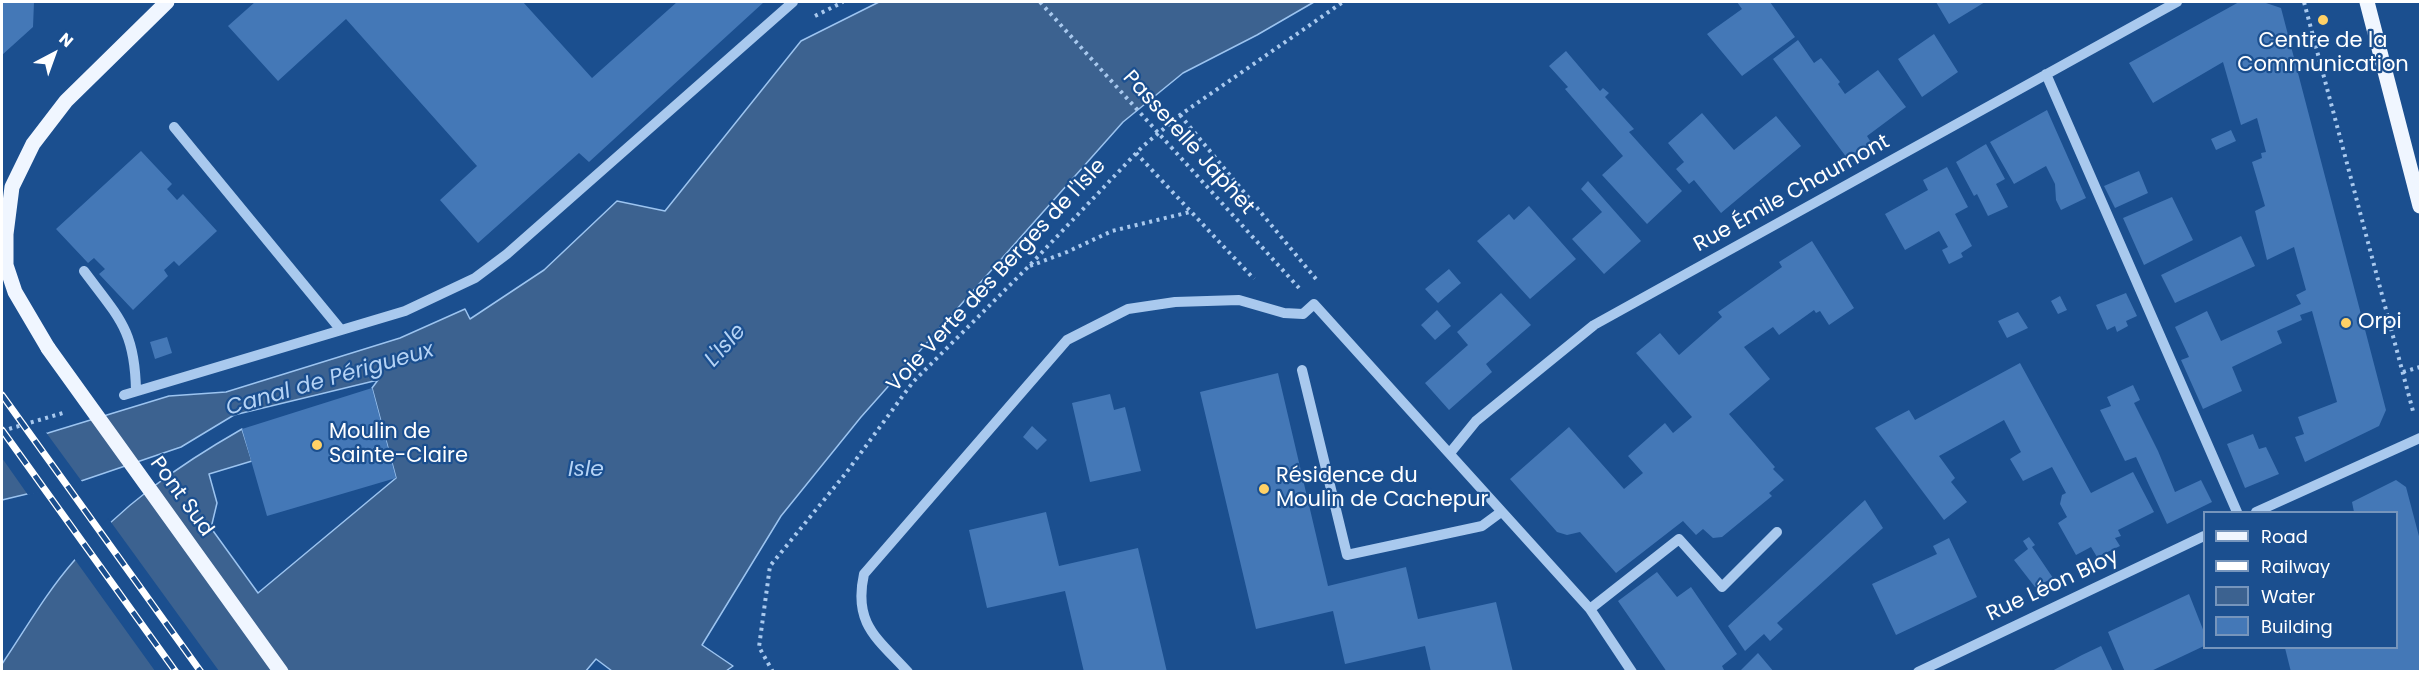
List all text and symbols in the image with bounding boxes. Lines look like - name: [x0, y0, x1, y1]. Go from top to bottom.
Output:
- marker: Centre de la Communication: [2316, 13, 2330, 27]
- north arrow: [24, 24, 84, 84]
- text: N: [54, 27, 78, 53]
- place label: Centre de la Communication: [2237, 29, 2409, 79]
- street label: Passerelle Japhet: [1117, 66, 1259, 220]
- street label: Rue Émile Chaumont: [1690, 130, 1894, 258]
- street label: Voie Verte des Berges de l'Isle: [882, 154, 1112, 398]
- place label: Orpi: [2358, 310, 2402, 336]
- marker: Orpi: [2339, 316, 2353, 330]
- water label: L'Isle: [700, 319, 752, 373]
- water label: Canal de Périgueux: [223, 338, 437, 422]
- place label: Moulin de Sainte-Claire: [329, 420, 468, 470]
- marker: Moulin de Sainte-Claire: [310, 438, 324, 452]
- street label: Pont Sud: [144, 452, 218, 542]
- water label: Isle: [568, 457, 604, 483]
- place label: Résidence du Moulin de Cachepur: [1276, 464, 1488, 514]
- marker: Résidence du Moulin de Cachepur: [1257, 482, 1271, 496]
- legend: [2203, 511, 2398, 649]
- text: Road: [2261, 524, 2308, 549]
- street label: Rue Léon Bloy: [1983, 544, 2123, 628]
- text: Railway: [2261, 554, 2330, 579]
- text: Water: [2261, 584, 2315, 609]
- text: Building: [2261, 614, 2333, 639]

